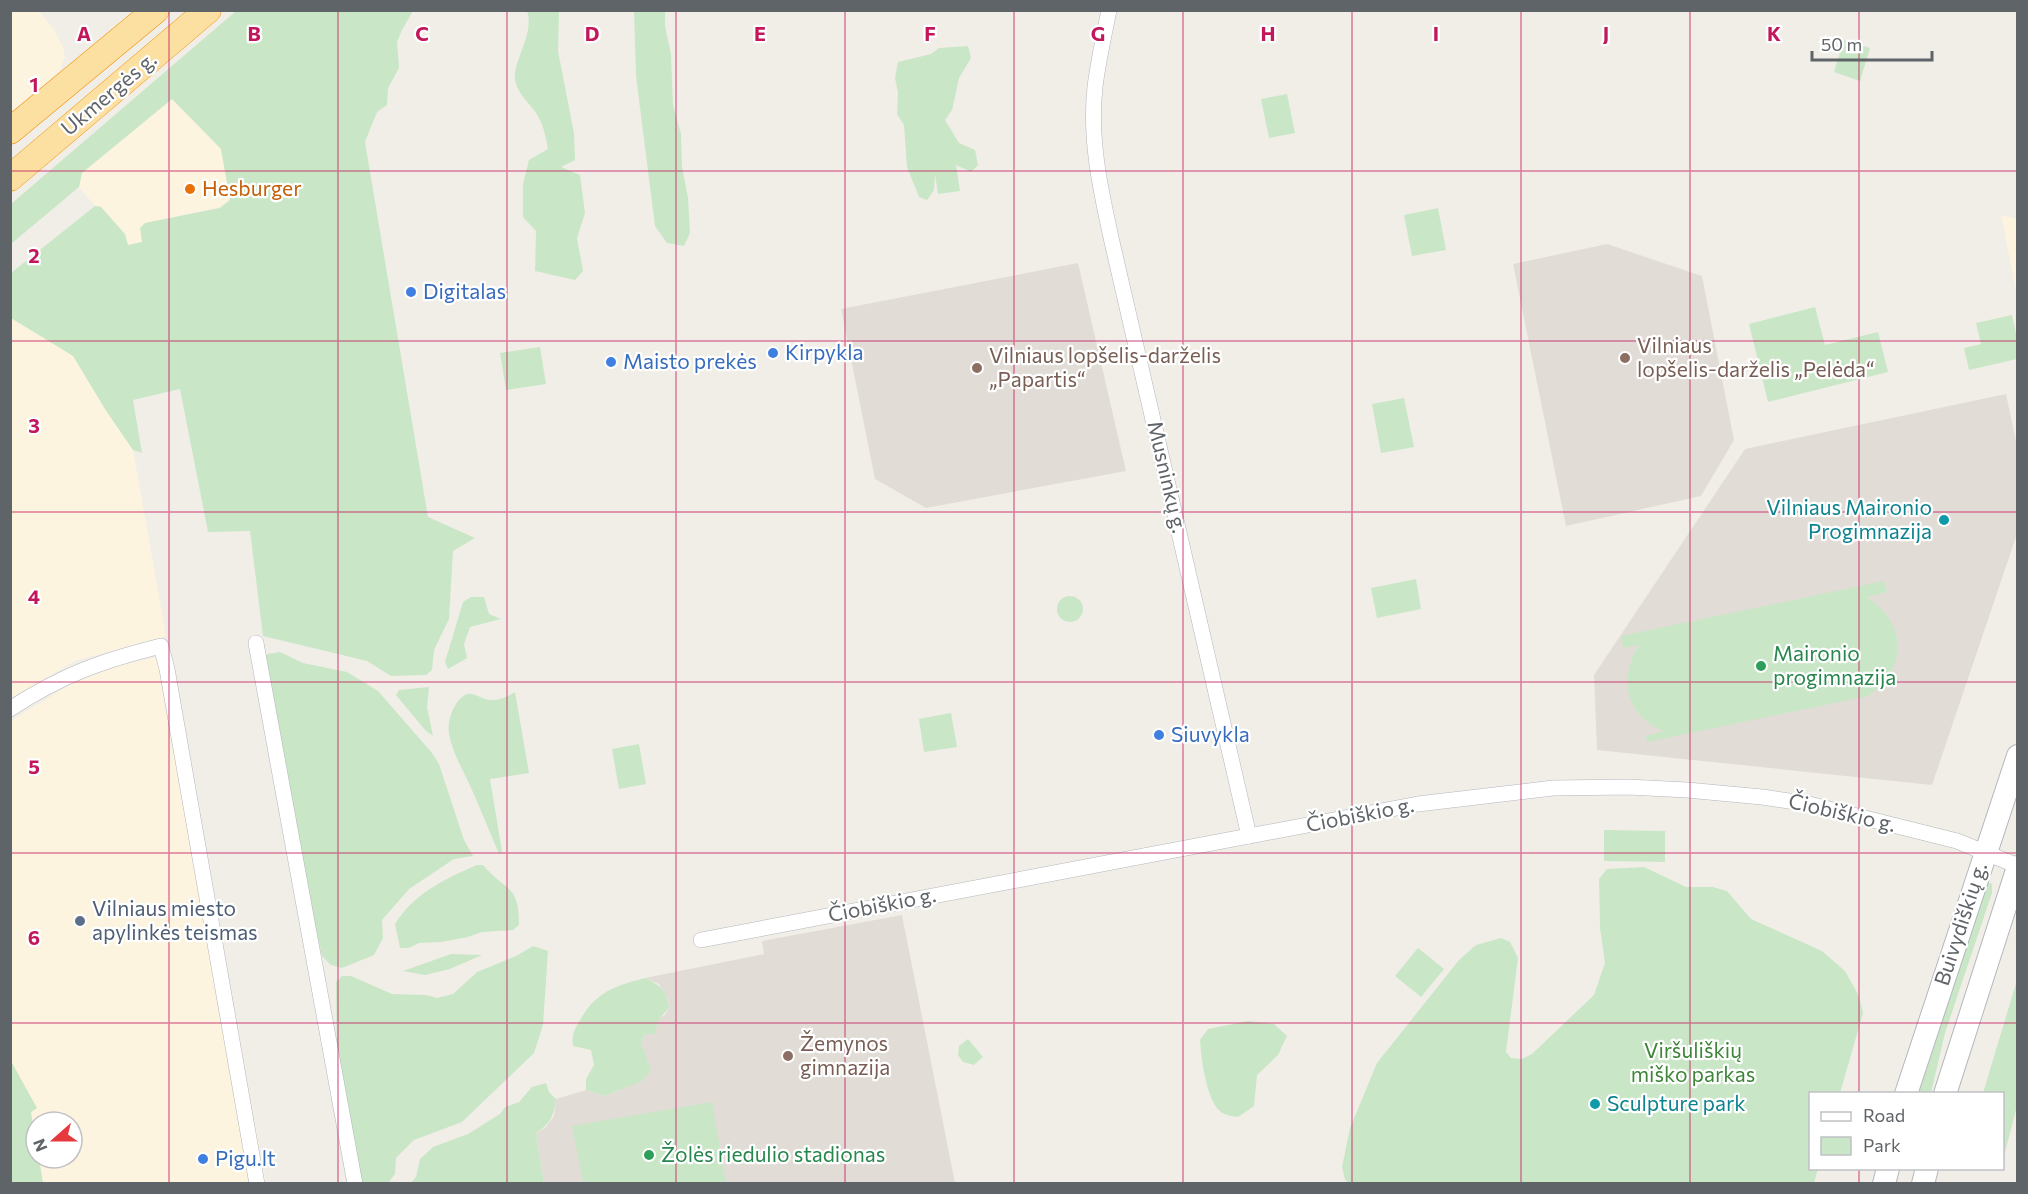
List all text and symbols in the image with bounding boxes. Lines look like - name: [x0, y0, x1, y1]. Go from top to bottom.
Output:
- text: A: [77, 21, 91, 45]
- text: B: [247, 21, 261, 45]
- text: C: [415, 21, 429, 45]
- text: D: [585, 21, 599, 45]
- text: E: [754, 21, 766, 45]
- text: F: [924, 21, 936, 45]
- text: G: [1091, 21, 1105, 45]
- text: H: [1261, 21, 1276, 45]
- text: I: [1433, 21, 1439, 45]
- text: J: [1603, 21, 1609, 45]
- text: K: [1767, 21, 1781, 45]
- scale bar: [1812, 24, 1932, 62]
- text: 50 m: [1821, 33, 1862, 55]
- street label: Ukmergės g.: [55, 46, 161, 140]
- text: 1: [29, 72, 39, 96]
- place label: Hesburger: [202, 175, 302, 200]
- marker: Hesburger: [183, 182, 197, 196]
- text: 2: [28, 243, 40, 267]
- place label: Digitalas: [423, 278, 506, 303]
- marker: Digitalas: [404, 285, 418, 299]
- place label: Vilniaus lopšelis-darželis „Pelėda“: [1637, 332, 1874, 381]
- place label: Kirpykla: [785, 339, 864, 364]
- place label: Vilniaus lopšelis-darželis „Papartis“: [989, 342, 1221, 391]
- marker: Kirpykla: [766, 346, 780, 360]
- place label: Maisto prekės: [623, 348, 757, 373]
- marker: Vilniaus lopšelis-darželis „Pelėda“: [1618, 351, 1632, 365]
- marker: Maisto prekės: [604, 355, 618, 369]
- marker: Vilniaus lopšelis-darželis „Papartis“: [970, 361, 984, 375]
- text: 3: [28, 413, 40, 437]
- street label: Musninkų g.: [1143, 418, 1193, 535]
- place label: Vilniaus Maironio Progimnazija: [1766, 494, 1932, 543]
- marker: Vilniaus Maironio Progimnazija: [1937, 513, 1951, 527]
- text: 4: [28, 584, 40, 608]
- place label: Maironio progimnazija: [1773, 640, 1896, 689]
- marker: Maironio progimnazija: [1754, 659, 1768, 673]
- place label: Siuvykla: [1171, 721, 1250, 746]
- marker: Siuvykla: [1152, 728, 1166, 742]
- text: 5: [28, 754, 40, 778]
- street label: Čiobiškio g.: [1786, 787, 1898, 836]
- street label: Čiobiškio g.: [1304, 791, 1416, 836]
- street label: Buivydiškių g.: [1928, 859, 1991, 988]
- street label: Čiobiškio g.: [826, 881, 938, 926]
- place label: Vilniaus miesto apylinkės teismas: [92, 895, 258, 944]
- marker: Vilniaus miesto apylinkės teismas: [73, 914, 87, 928]
- text: 6: [28, 925, 40, 949]
- place label: Žemynos gimnazija: [800, 1030, 890, 1079]
- park label: Viršuliškių miško parkas: [1631, 1037, 1755, 1086]
- marker: Žemynos gimnazija: [781, 1049, 795, 1063]
- place label: Sculpture park: [1607, 1090, 1746, 1115]
- legend: [1809, 1092, 2004, 1170]
- marker: Sculpture park: [1588, 1097, 1602, 1111]
- text: Road: [1863, 1104, 1905, 1126]
- north arrow: [24, 1110, 84, 1170]
- text: Park: [1863, 1134, 1901, 1156]
- text: N: [29, 1137, 51, 1155]
- place label: Žolės riedulio stadionas: [661, 1141, 885, 1166]
- place label: Pigu.lt: [215, 1145, 276, 1170]
- marker: Žolės riedulio stadionas: [642, 1148, 656, 1162]
- marker: Pigu.lt: [196, 1152, 210, 1166]

